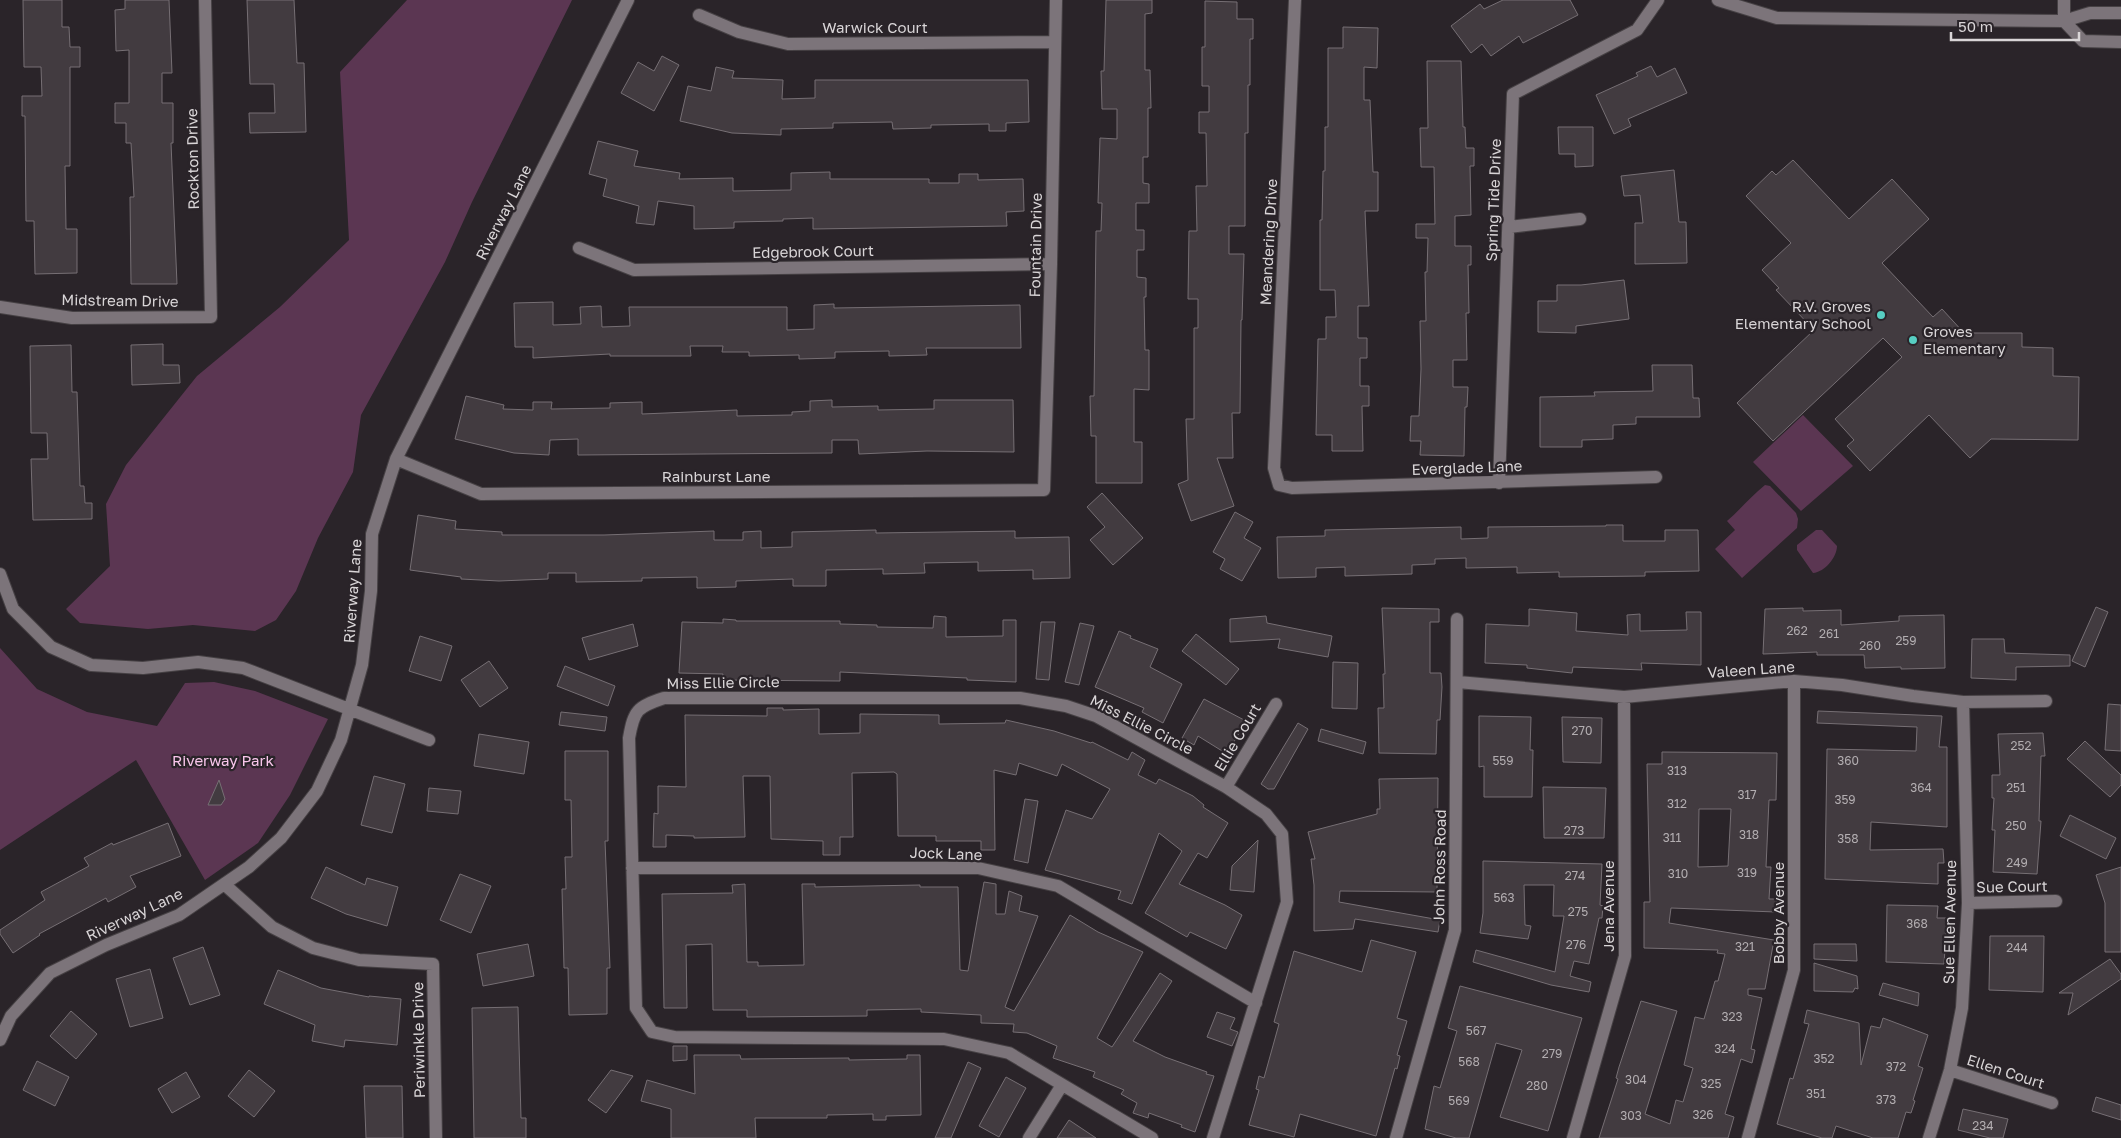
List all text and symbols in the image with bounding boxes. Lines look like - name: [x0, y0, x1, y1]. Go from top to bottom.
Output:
- scale bar: [1951, 10, 2078, 42]
- text: 50 m: [1958, 17, 1993, 35]
- street label: Warwick Court: [822, 18, 928, 36]
- street label: Rockton Drive: [182, 108, 202, 210]
- street label: Spring Tide Drive: [1482, 138, 1504, 262]
- street label: Riverway Lane: [471, 161, 535, 263]
- street label: Meandering Drive: [1256, 178, 1280, 306]
- street label: Fountain Drive: [1025, 192, 1045, 297]
- street label: Edgebrook Court: [752, 241, 874, 261]
- street label: Midstream Drive: [61, 290, 179, 310]
- place label: R.V. Groves Elementary School: [1735, 297, 1871, 332]
- marker: R.V. Groves Elementary School: [1875, 309, 1887, 321]
- place label: Groves Elementary: [1923, 322, 2006, 357]
- marker: Groves Elementary: [1907, 334, 1919, 346]
- street label: Everglade Lane: [1411, 456, 1523, 478]
- street label: Rainburst Lane: [662, 467, 771, 485]
- street label: Riverway Lane: [339, 538, 365, 644]
- house number: 262: [1786, 623, 1808, 638]
- house number: 261: [1819, 626, 1839, 641]
- house number: 259: [1895, 633, 1917, 648]
- house number: 260: [1859, 638, 1881, 653]
- street label: Valeen Lane: [1707, 657, 1796, 681]
- street label: Miss Ellie Circle: [666, 672, 780, 692]
- street label: Miss Ellie Circle: [1087, 690, 1197, 758]
- street label: Ellie Court: [1210, 700, 1264, 774]
- house number: 270: [1572, 723, 1592, 738]
- house number: 252: [2011, 738, 2031, 753]
- park label: Riverway Park: [172, 751, 274, 769]
- house number: 559: [1492, 753, 1514, 768]
- house number: 360: [1837, 753, 1859, 768]
- house number: 313: [1667, 763, 1687, 778]
- house number: 364: [1910, 780, 1932, 795]
- house number: 251: [2006, 780, 2026, 795]
- house number: 317: [1737, 787, 1757, 802]
- house number: 359: [1834, 792, 1856, 807]
- house number: 312: [1667, 796, 1687, 811]
- street label: John Ross Road: [1429, 809, 1449, 925]
- house number: 250: [2005, 818, 2027, 833]
- house number: 273: [1564, 823, 1584, 838]
- house number: 318: [1739, 827, 1759, 842]
- house number: 311: [1663, 830, 1682, 845]
- house number: 358: [1837, 831, 1859, 846]
- street label: Jock Lane: [909, 843, 983, 863]
- house number: 249: [2006, 855, 2028, 870]
- street label: Sue Ellen Avenue: [1939, 859, 1959, 984]
- street label: Jena Avenue: [1599, 860, 1617, 952]
- street label: Bobby Avenue: [1769, 862, 1787, 964]
- house number: 319: [1737, 865, 1757, 880]
- house number: 310: [1668, 866, 1688, 881]
- house number: 274: [1565, 868, 1585, 883]
- street label: Sue Court: [1976, 876, 2048, 896]
- street label: Riverway Lane: [83, 884, 185, 944]
- house number: 563: [1493, 890, 1515, 905]
- house number: 275: [1568, 904, 1588, 919]
- house number: 368: [1906, 916, 1928, 931]
- house number: 276: [1566, 937, 1586, 952]
- house number: 321: [1735, 939, 1755, 954]
- house number: 244: [2006, 940, 2028, 955]
- street label: Periwinkle Drive: [408, 981, 428, 1098]
- house number: 323: [1721, 1009, 1743, 1024]
- house number: 567: [1466, 1023, 1486, 1038]
- house number: 324: [1714, 1041, 1736, 1056]
- house number: 279: [1542, 1046, 1562, 1061]
- street label: Ellen Court: [1965, 1050, 2047, 1092]
- house number: 352: [1814, 1051, 1835, 1066]
- house number: 568: [1458, 1054, 1480, 1069]
- house number: 372: [1886, 1059, 1906, 1074]
- house number: 304: [1625, 1072, 1647, 1087]
- house number: 325: [1701, 1076, 1722, 1091]
- house number: 280: [1526, 1078, 1548, 1093]
- house number: 351: [1806, 1086, 1826, 1101]
- house number: 373: [1876, 1092, 1896, 1107]
- house number: 569: [1448, 1093, 1470, 1108]
- house number: 326: [1692, 1107, 1714, 1122]
- house number: 303: [1620, 1108, 1642, 1123]
- house number: 234: [1972, 1118, 1994, 1133]

